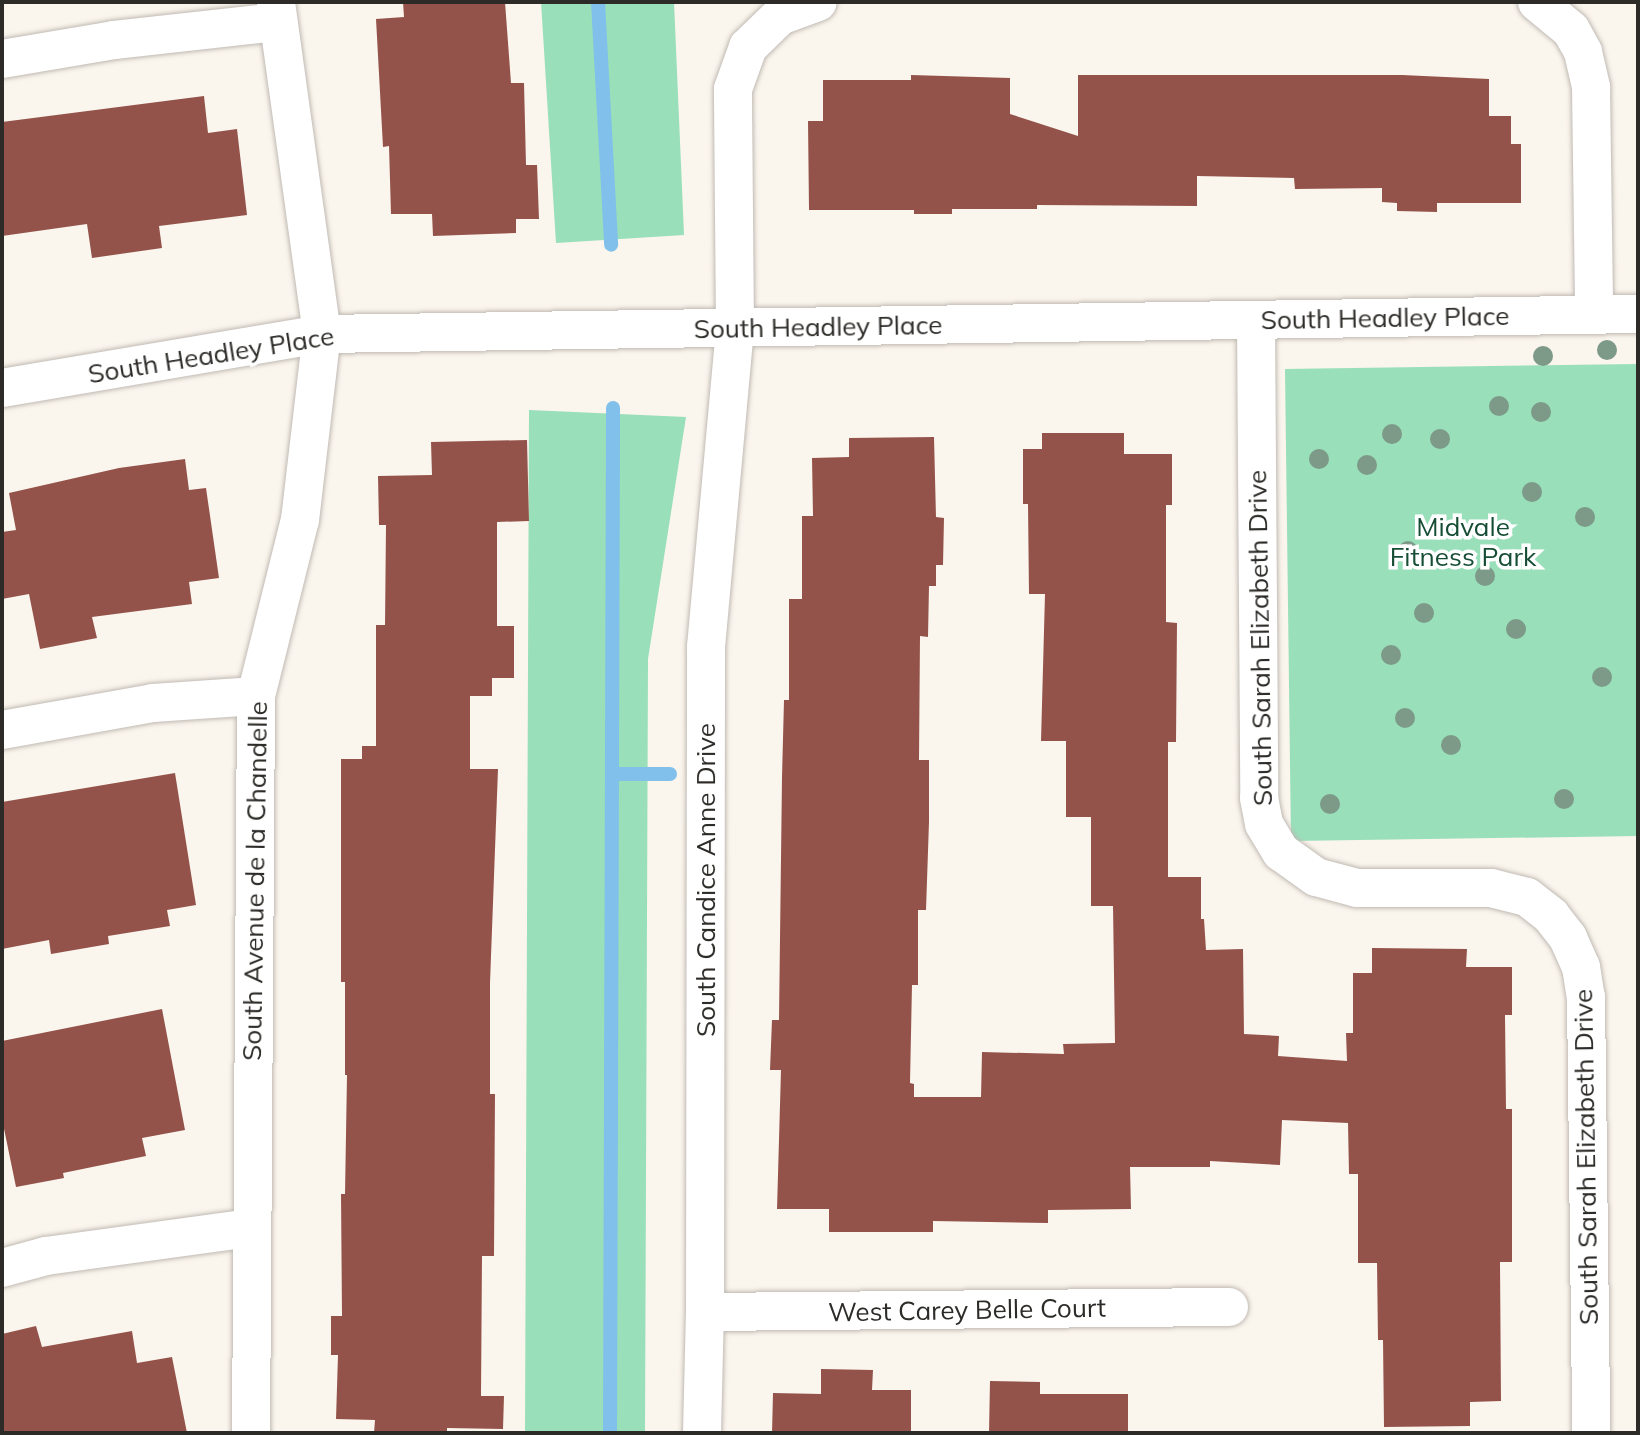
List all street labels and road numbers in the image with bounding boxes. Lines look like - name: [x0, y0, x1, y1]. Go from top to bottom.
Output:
- street label: South Headley Place: [1260, 300, 1510, 336]
- street label: South Headley Place: [693, 309, 943, 345]
- street label: South Headley Place: [86, 320, 336, 390]
- street label: South Sarah Elizabeth Drive: [1241, 470, 1279, 806]
- street label: South Avenue de la Chandelle: [236, 701, 274, 1061]
- street label: South Candice Anne Drive: [690, 723, 722, 1037]
- street label: South Sarah Elizabeth Drive: [1567, 989, 1605, 1325]
- street label: West Carey Belle Court: [828, 1292, 1106, 1328]

